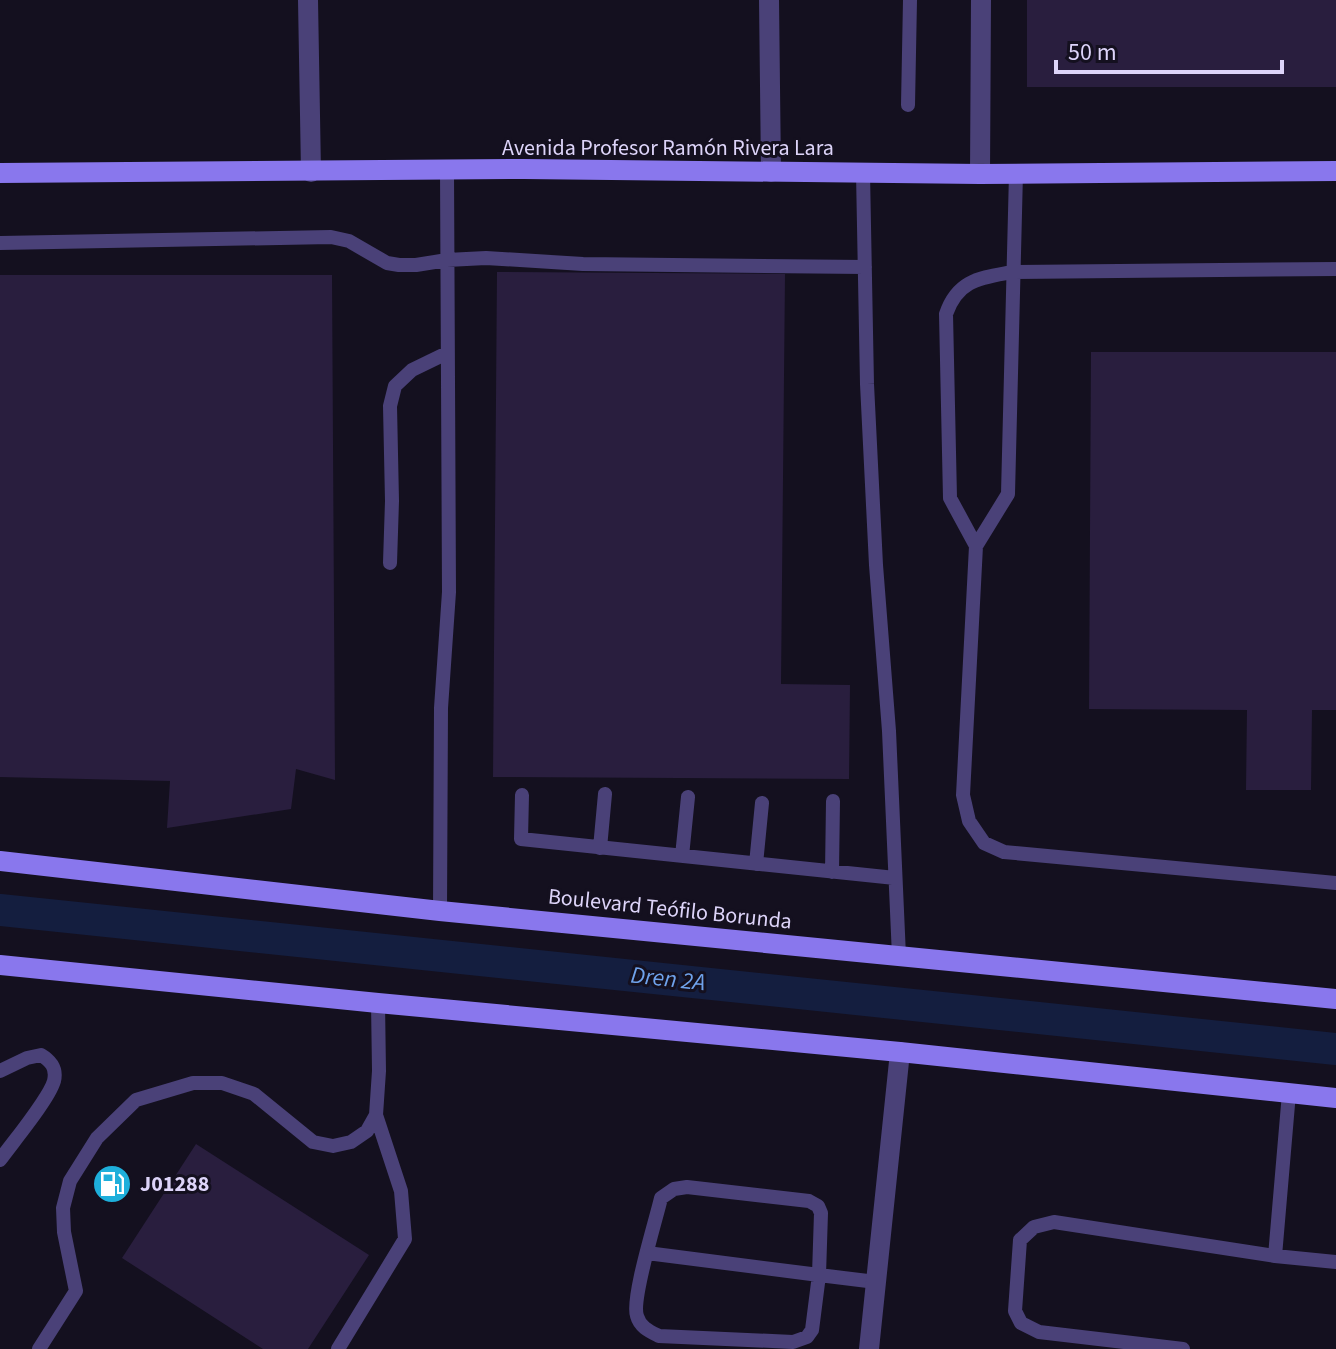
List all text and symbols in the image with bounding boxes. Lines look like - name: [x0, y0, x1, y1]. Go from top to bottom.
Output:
- scale bar: [1056, 24, 1282, 74]
- text: 50 m: [1068, 35, 1117, 70]
- street label: Avenida Profesor Ramón Rivera Lara: [502, 132, 834, 164]
- street label: Boulevard Teófilo Borunda: [546, 880, 794, 938]
- water label: Dren 2A: [629, 958, 707, 1000]
- fuel station icon: J01288: [91, 1163, 133, 1205]
- place label: J01288: [140, 1168, 209, 1200]

